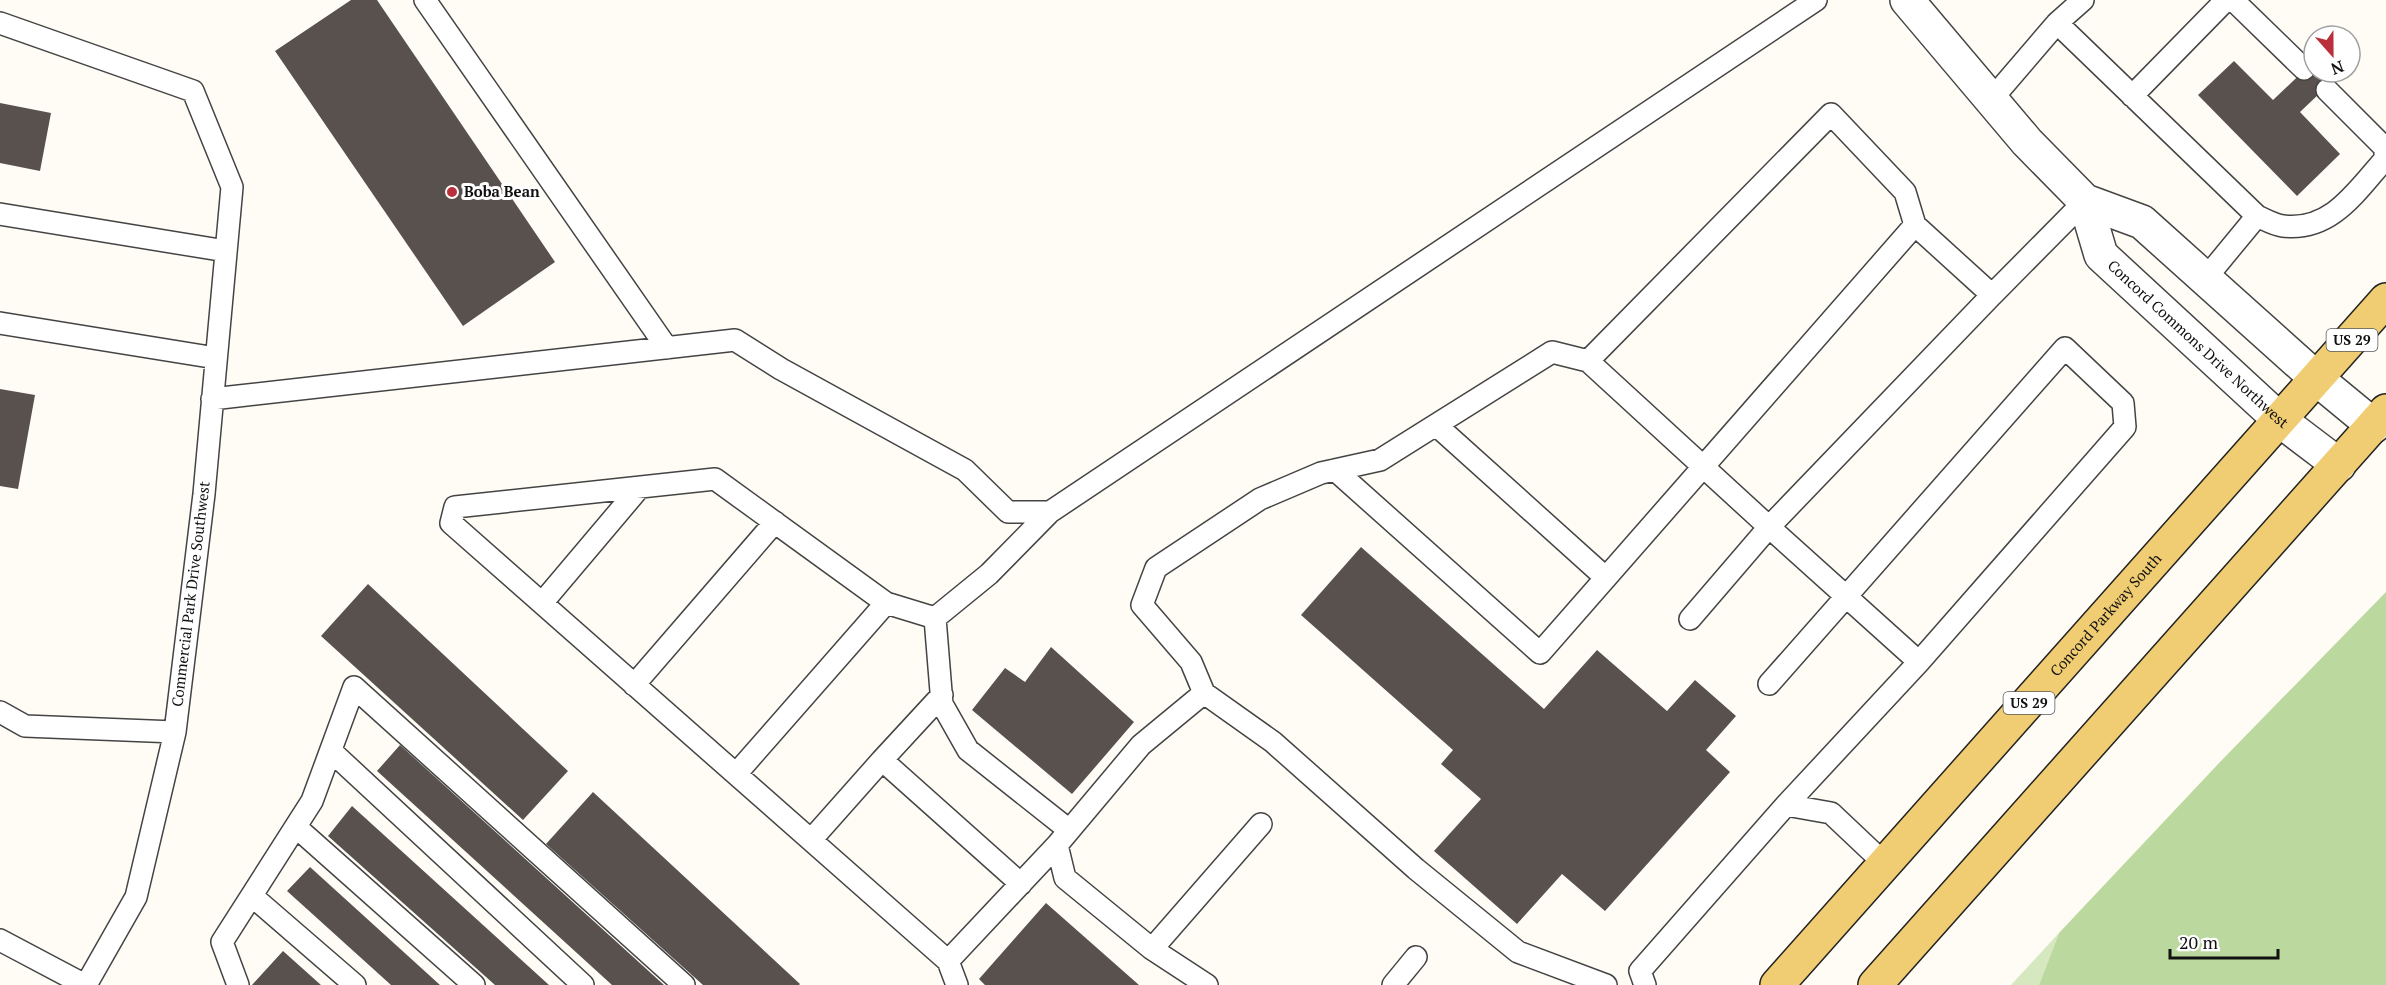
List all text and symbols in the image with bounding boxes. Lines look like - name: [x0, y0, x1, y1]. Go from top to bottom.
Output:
- north arrow: [2302, 24, 2362, 84]
- text: N: [2328, 56, 2347, 80]
- place label: Boba Bean: [464, 181, 540, 201]
- marker: Boba Bean: [445, 185, 459, 199]
- street label: Concord Commons Drive Northwest: [2104, 255, 2293, 432]
- road number: US 29: [2326, 329, 2378, 351]
- street label: Commercial Park Drive Southwest: [166, 480, 214, 708]
- street label: Concord Parkway South: [2045, 548, 2165, 680]
- road number: US 29: [2004, 692, 2054, 714]
- scale bar: [2170, 922, 2278, 960]
- text: 20 m: [2179, 930, 2219, 954]

